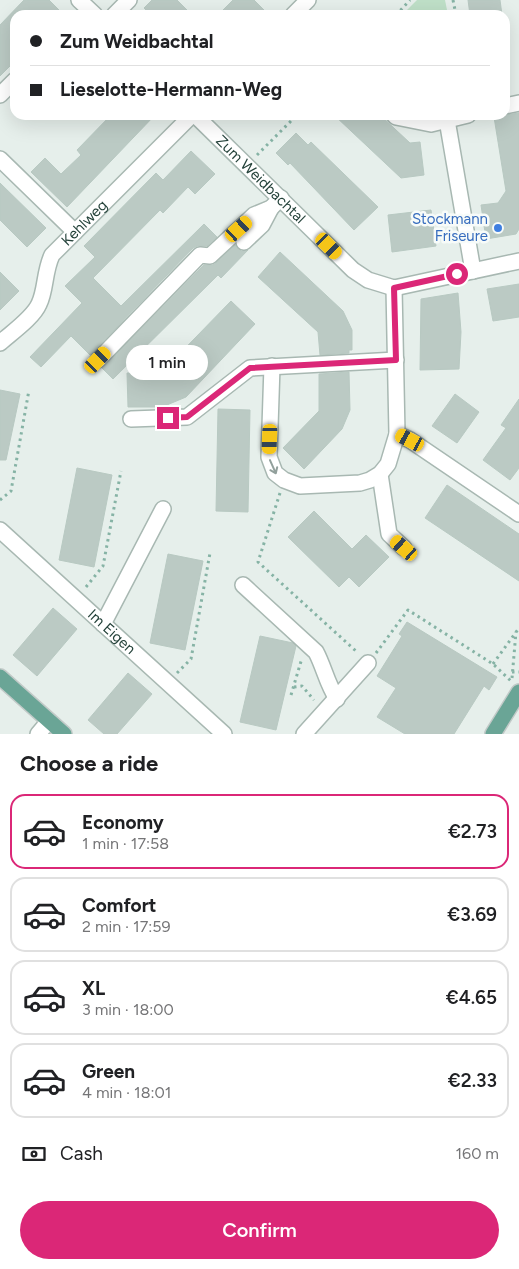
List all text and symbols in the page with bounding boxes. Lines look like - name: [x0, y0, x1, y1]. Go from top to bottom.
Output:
- text: Zum Weidbachtal: [60, 30, 214, 53]
- text: Lieselotte-Hermann-Weg: [60, 78, 282, 101]
- street label: Zum Weidbachtal: [212, 132, 309, 227]
- street label: Kehlweg: [58, 196, 111, 249]
- place label: Stockmann Friseure: [412, 210, 488, 245]
- car: [222, 213, 255, 245]
- marker: Stockmann Friseure: [492, 222, 504, 234]
- car: [313, 230, 344, 262]
- route start: [446, 263, 468, 285]
- car: [82, 344, 113, 376]
- callout: 1 min: [127, 346, 209, 380]
- text: 1 min: [148, 353, 186, 372]
- route end: [157, 407, 179, 429]
- car: [261, 424, 278, 454]
- car: [393, 426, 426, 454]
- one-way arrow: [268, 459, 278, 474]
- car: [387, 532, 420, 564]
- street label: Im Eigen: [84, 605, 139, 658]
- text: Choose a ride: [20, 750, 158, 777]
- icon: car: [22, 809, 67, 854]
- text: Economy: [82, 811, 164, 834]
- text: €2.73: [448, 820, 497, 843]
- text: 1 min · 17:58: [82, 834, 169, 853]
- icon: car: [22, 892, 67, 937]
- text: Comfort: [82, 894, 157, 917]
- text: €3.69: [447, 903, 497, 926]
- text: 2 min · 17:59: [82, 917, 171, 936]
- icon: car: [22, 975, 67, 1020]
- text: XL: [82, 977, 105, 1000]
- text: €4.65: [446, 986, 497, 1009]
- text: 3 min · 18:00: [82, 1000, 174, 1019]
- icon: car: [22, 1058, 67, 1103]
- text: Green: [82, 1060, 135, 1083]
- text: €2.33: [448, 1069, 497, 1092]
- text: 4 min · 18:01: [82, 1083, 171, 1102]
- icon: cash: [20, 1140, 48, 1168]
- text: Cash: [60, 1142, 103, 1165]
- text: 160 m: [456, 1144, 499, 1163]
- button: Confirm: [20, 1201, 499, 1259]

